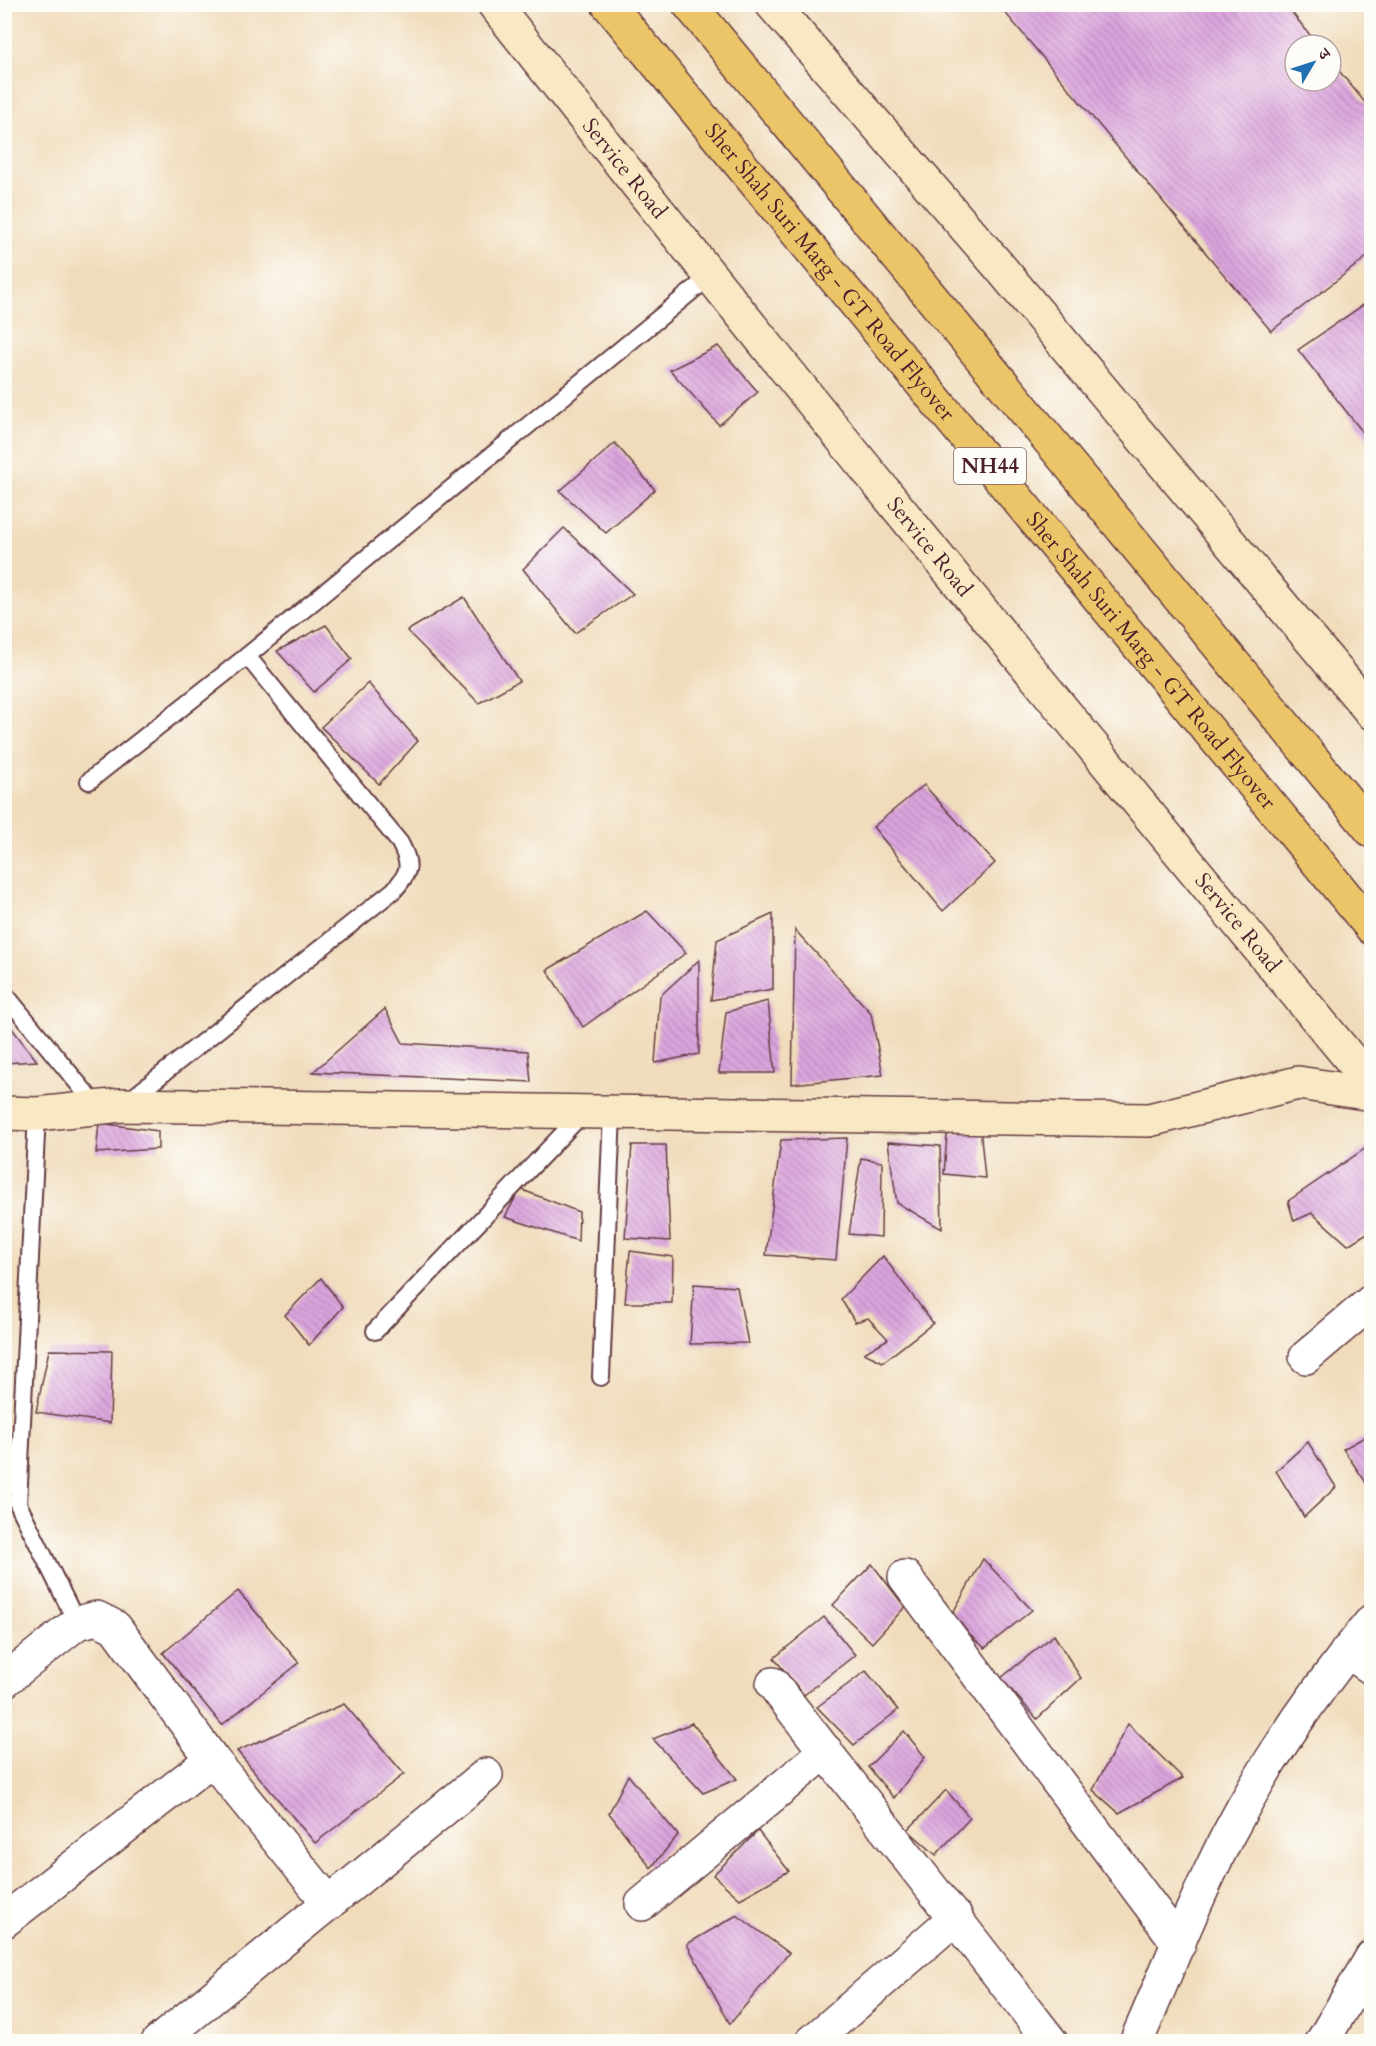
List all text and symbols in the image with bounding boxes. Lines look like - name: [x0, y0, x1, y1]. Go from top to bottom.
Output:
- north arrow: [1283, 33, 1343, 93]
- text: उ: [1312, 43, 1336, 66]
- street label: Service Road: [575, 112, 674, 225]
- street label: Sher Shah Suri Marg - GT Road Flyover: [698, 117, 962, 428]
- road number: NH44: [954, 448, 1026, 484]
- street label: Service Road: [880, 491, 979, 603]
- street label: Sher Shah Suri Marg - GT Road Flyover: [1019, 505, 1283, 817]
- street label: Service Road: [1188, 867, 1288, 979]

